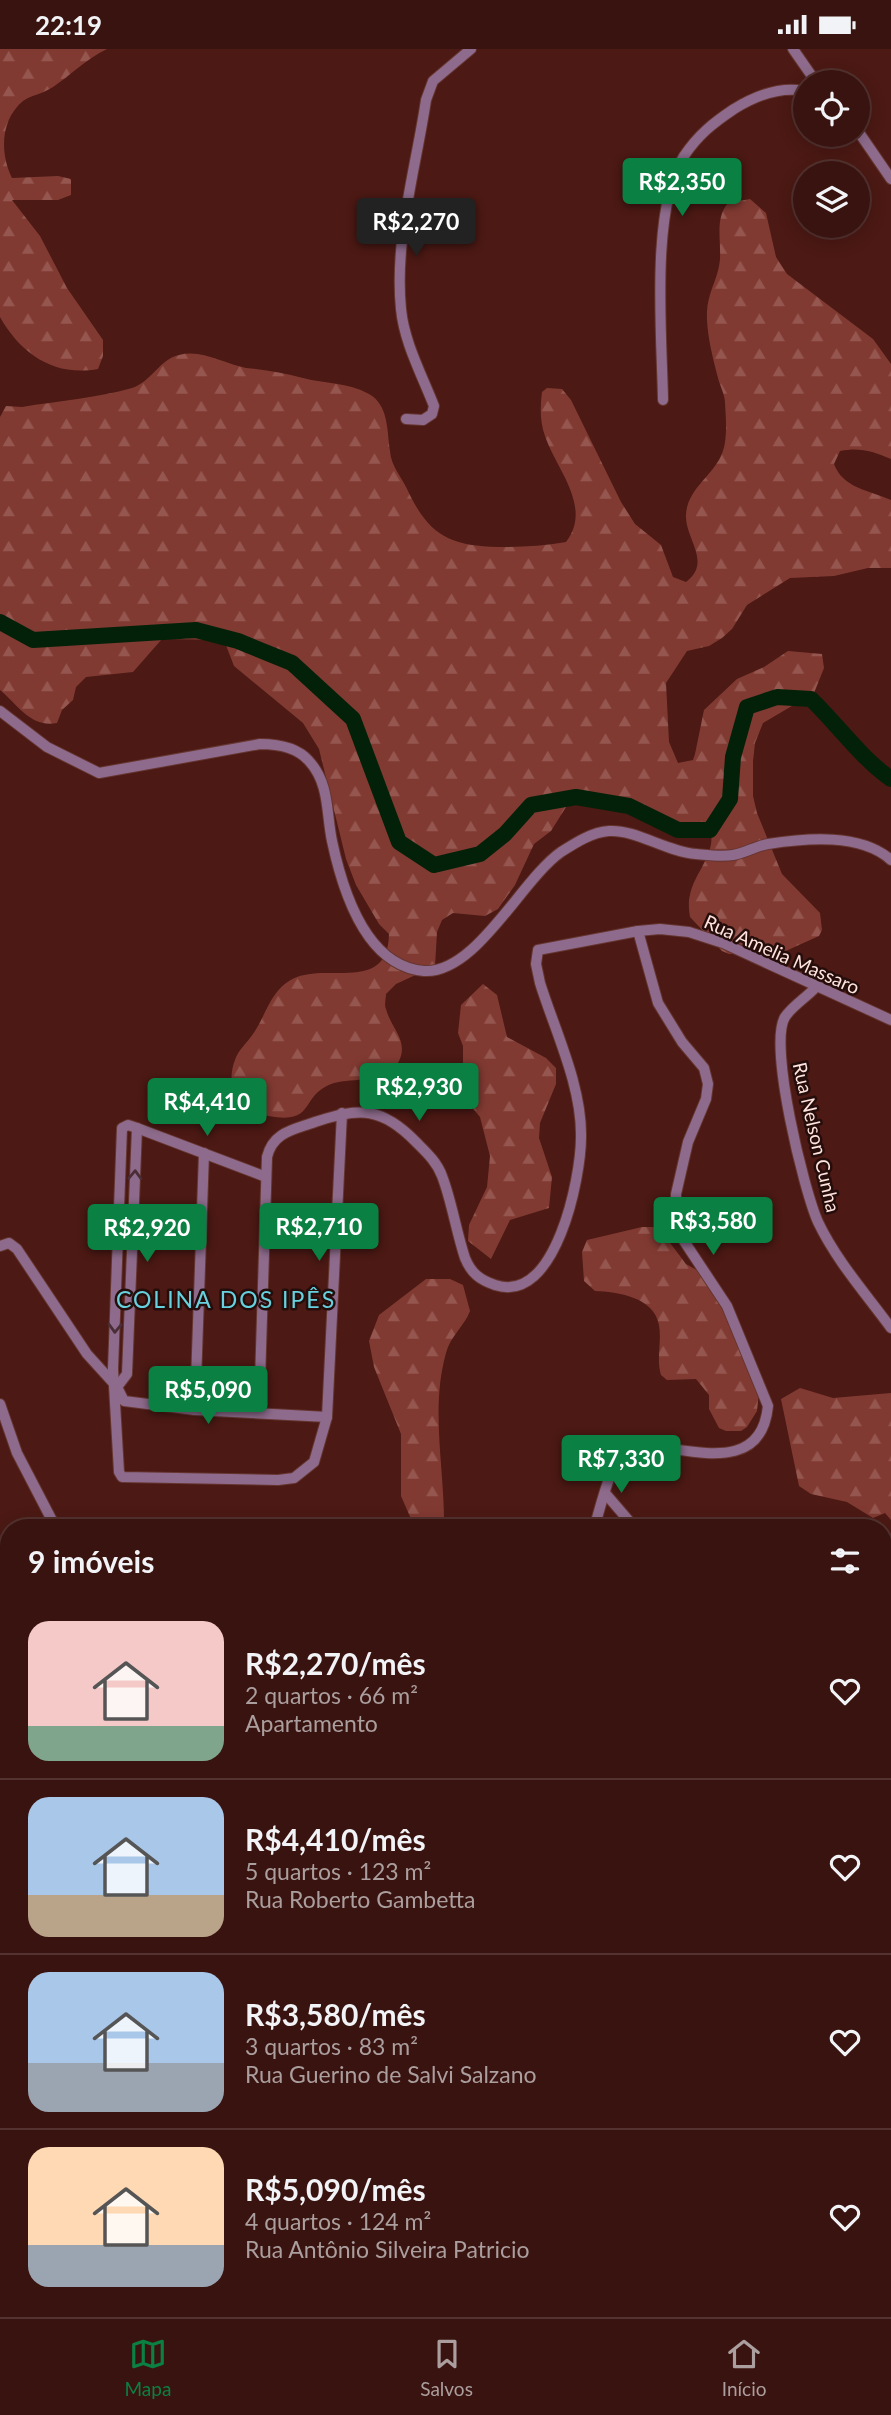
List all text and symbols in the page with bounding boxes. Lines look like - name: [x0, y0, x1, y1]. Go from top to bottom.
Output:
- text: 22:19: [35, 9, 102, 41]
- map controls: [793, 70, 870, 238]
- button: locate: [793, 70, 870, 147]
- pin: R$2,350: [617, 159, 747, 218]
- button: layers: [793, 161, 870, 238]
- text: R$2,350: [639, 167, 725, 195]
- pin: R$2,270: [351, 199, 481, 258]
- text: R$2,270: [373, 207, 459, 235]
- street label: Rua Amelia Massaro: [701, 909, 863, 999]
- street label: Rua Nelson Cunha: [789, 1060, 845, 1214]
- pin: R$2,930: [354, 1063, 484, 1123]
- text: R$2,930: [376, 1072, 462, 1100]
- pin: R$4,410: [142, 1079, 272, 1138]
- text: R$4,410: [164, 1087, 250, 1115]
- one-way arrow: [127, 1169, 142, 1180]
- pin: R$3,580: [648, 1197, 778, 1257]
- pin: R$2,710: [254, 1203, 384, 1263]
- pin: R$2,920: [82, 1205, 212, 1264]
- text: R$3,580: [670, 1206, 756, 1234]
- text: R$2,710: [276, 1212, 362, 1240]
- text: R$2,920: [104, 1213, 190, 1241]
- district label: COLINA DOS IPÊS: [116, 1285, 336, 1313]
- one-way arrow: [107, 1322, 122, 1333]
- pin: R$5,090: [143, 1367, 273, 1426]
- text: R$5,090: [165, 1375, 251, 1403]
- pin: R$7,330: [556, 1435, 686, 1495]
- text: R$7,330: [578, 1444, 664, 1472]
- icon: filters: [826, 1542, 864, 1580]
- text: 9 imóveis: [28, 1543, 154, 1579]
- text: R$2,270/mês: [245, 1645, 426, 1681]
- icon: home: [84, 1649, 168, 1733]
- icon: heart: [826, 1672, 864, 1710]
- text: 2 quartos · 66 m²: [245, 1681, 418, 1709]
- text: Apartamento: [245, 1709, 378, 1737]
- text: R$4,410/mês: [245, 1821, 426, 1857]
- icon: home: [84, 1825, 168, 1909]
- icon: heart: [826, 1848, 864, 1886]
- text: 5 quartos · 123 m²: [245, 1857, 431, 1885]
- text: Rua Roberto Gambetta: [245, 1885, 475, 1913]
- text: R$3,580/mês: [245, 1996, 426, 2032]
- icon: home: [84, 2000, 168, 2084]
- icon: heart: [826, 2023, 864, 2061]
- text: 3 quartos · 83 m²: [245, 2032, 418, 2060]
- text: Rua Guerino de Salvi Salzano: [245, 2060, 537, 2088]
- text: R$5,090/mês: [245, 2171, 426, 2207]
- icon: home: [84, 2175, 168, 2259]
- icon: heart: [826, 2198, 864, 2236]
- text: 4 quartos · 124 m²: [245, 2207, 431, 2235]
- text: Rua Antônio Silveira Patricio: [245, 2235, 529, 2263]
- tab: Mapa: [124, 2335, 171, 2400]
- tab: Salvos: [420, 2335, 473, 2400]
- tab: Início: [722, 2335, 767, 2400]

